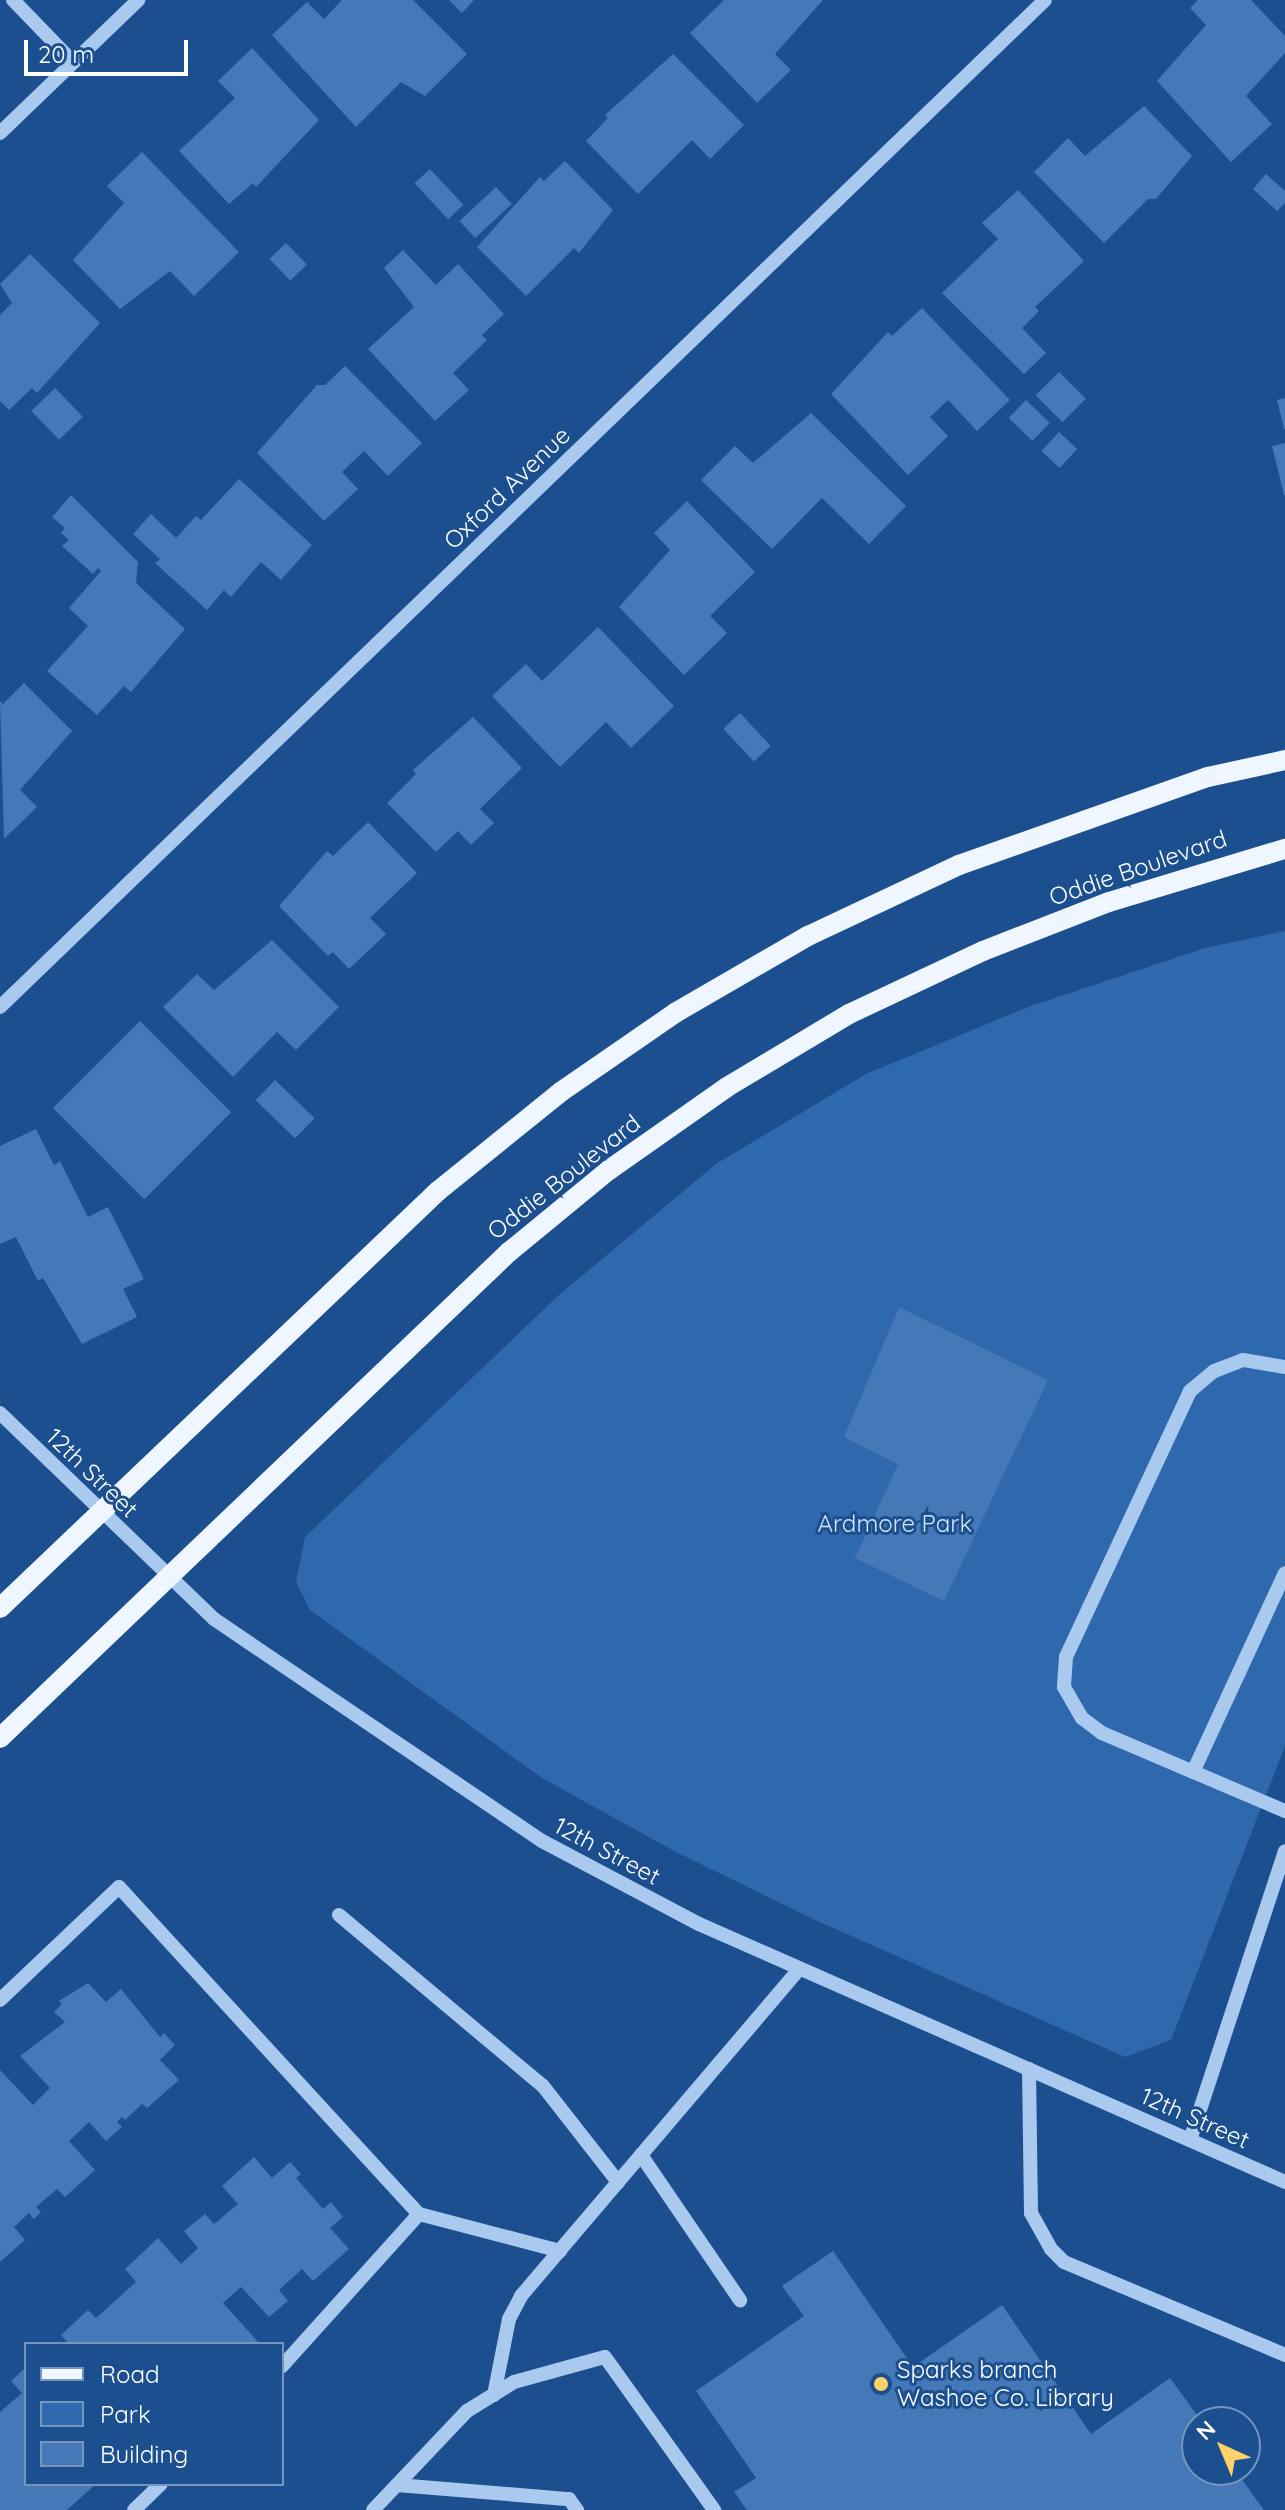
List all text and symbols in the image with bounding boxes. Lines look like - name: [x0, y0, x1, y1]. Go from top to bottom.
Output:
- scale bar: [28, 24, 192, 74]
- text: 20 m: [38, 39, 94, 69]
- street label: Oxford Avenue: [438, 421, 576, 555]
- street label: Oddie Boulevard: [1045, 824, 1231, 912]
- street label: Oddie Boulevard: [482, 1108, 646, 1246]
- street label: 12th Street: [40, 1422, 144, 1524]
- park label: Ardmore Park: [818, 1510, 972, 1538]
- street label: 12th Street: [549, 1811, 665, 1891]
- street label: 12th Street: [1136, 2081, 1254, 2155]
- legend: [24, 2342, 284, 2486]
- place label: Sparks branch Washoe Co. Library: [897, 2356, 1114, 2412]
- text: Road: [100, 2359, 160, 2389]
- marker: Sparks branch Washoe Co. Library: [872, 2375, 890, 2393]
- text: Park: [100, 2399, 151, 2429]
- north arrow: [1181, 2406, 1261, 2486]
- text: N: [1190, 2414, 1221, 2446]
- text: Building: [100, 2439, 188, 2469]

